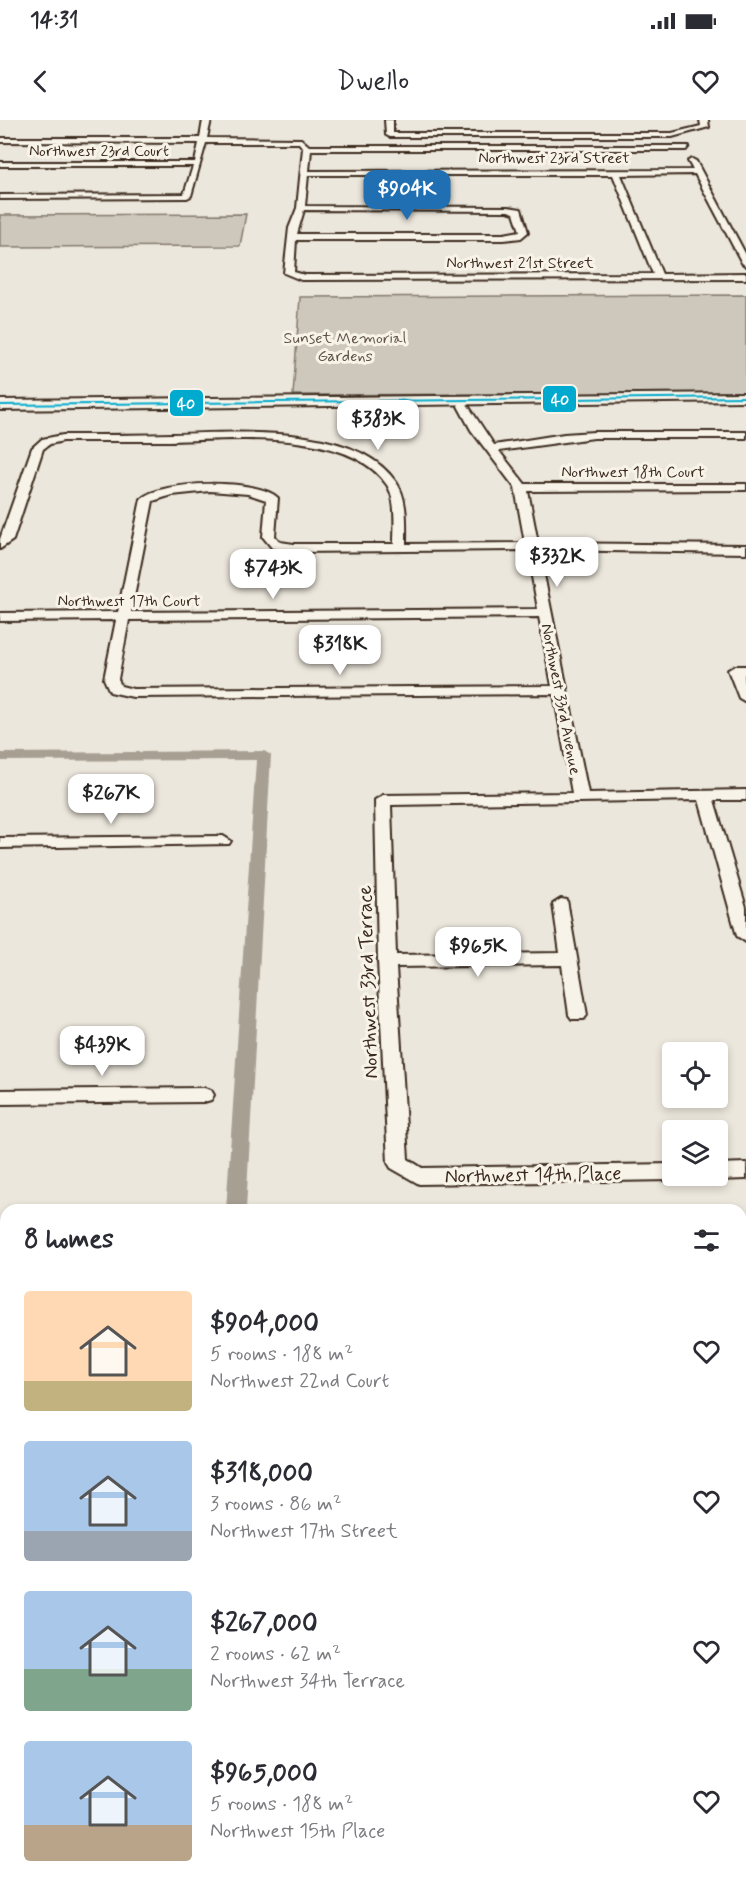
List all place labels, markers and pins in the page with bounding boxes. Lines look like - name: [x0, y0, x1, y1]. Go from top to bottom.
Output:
- pin: $904K: [365, 170, 449, 221]
- pin: $383K: [336, 400, 420, 451]
- pin: $332K: [515, 537, 599, 588]
- pin: $743K: [231, 549, 315, 600]
- pin: $318K: [298, 625, 382, 676]
- pin: $267K: [69, 774, 153, 825]
- pin: $965K: [436, 927, 520, 978]
- pin: $439K: [60, 1026, 144, 1077]

